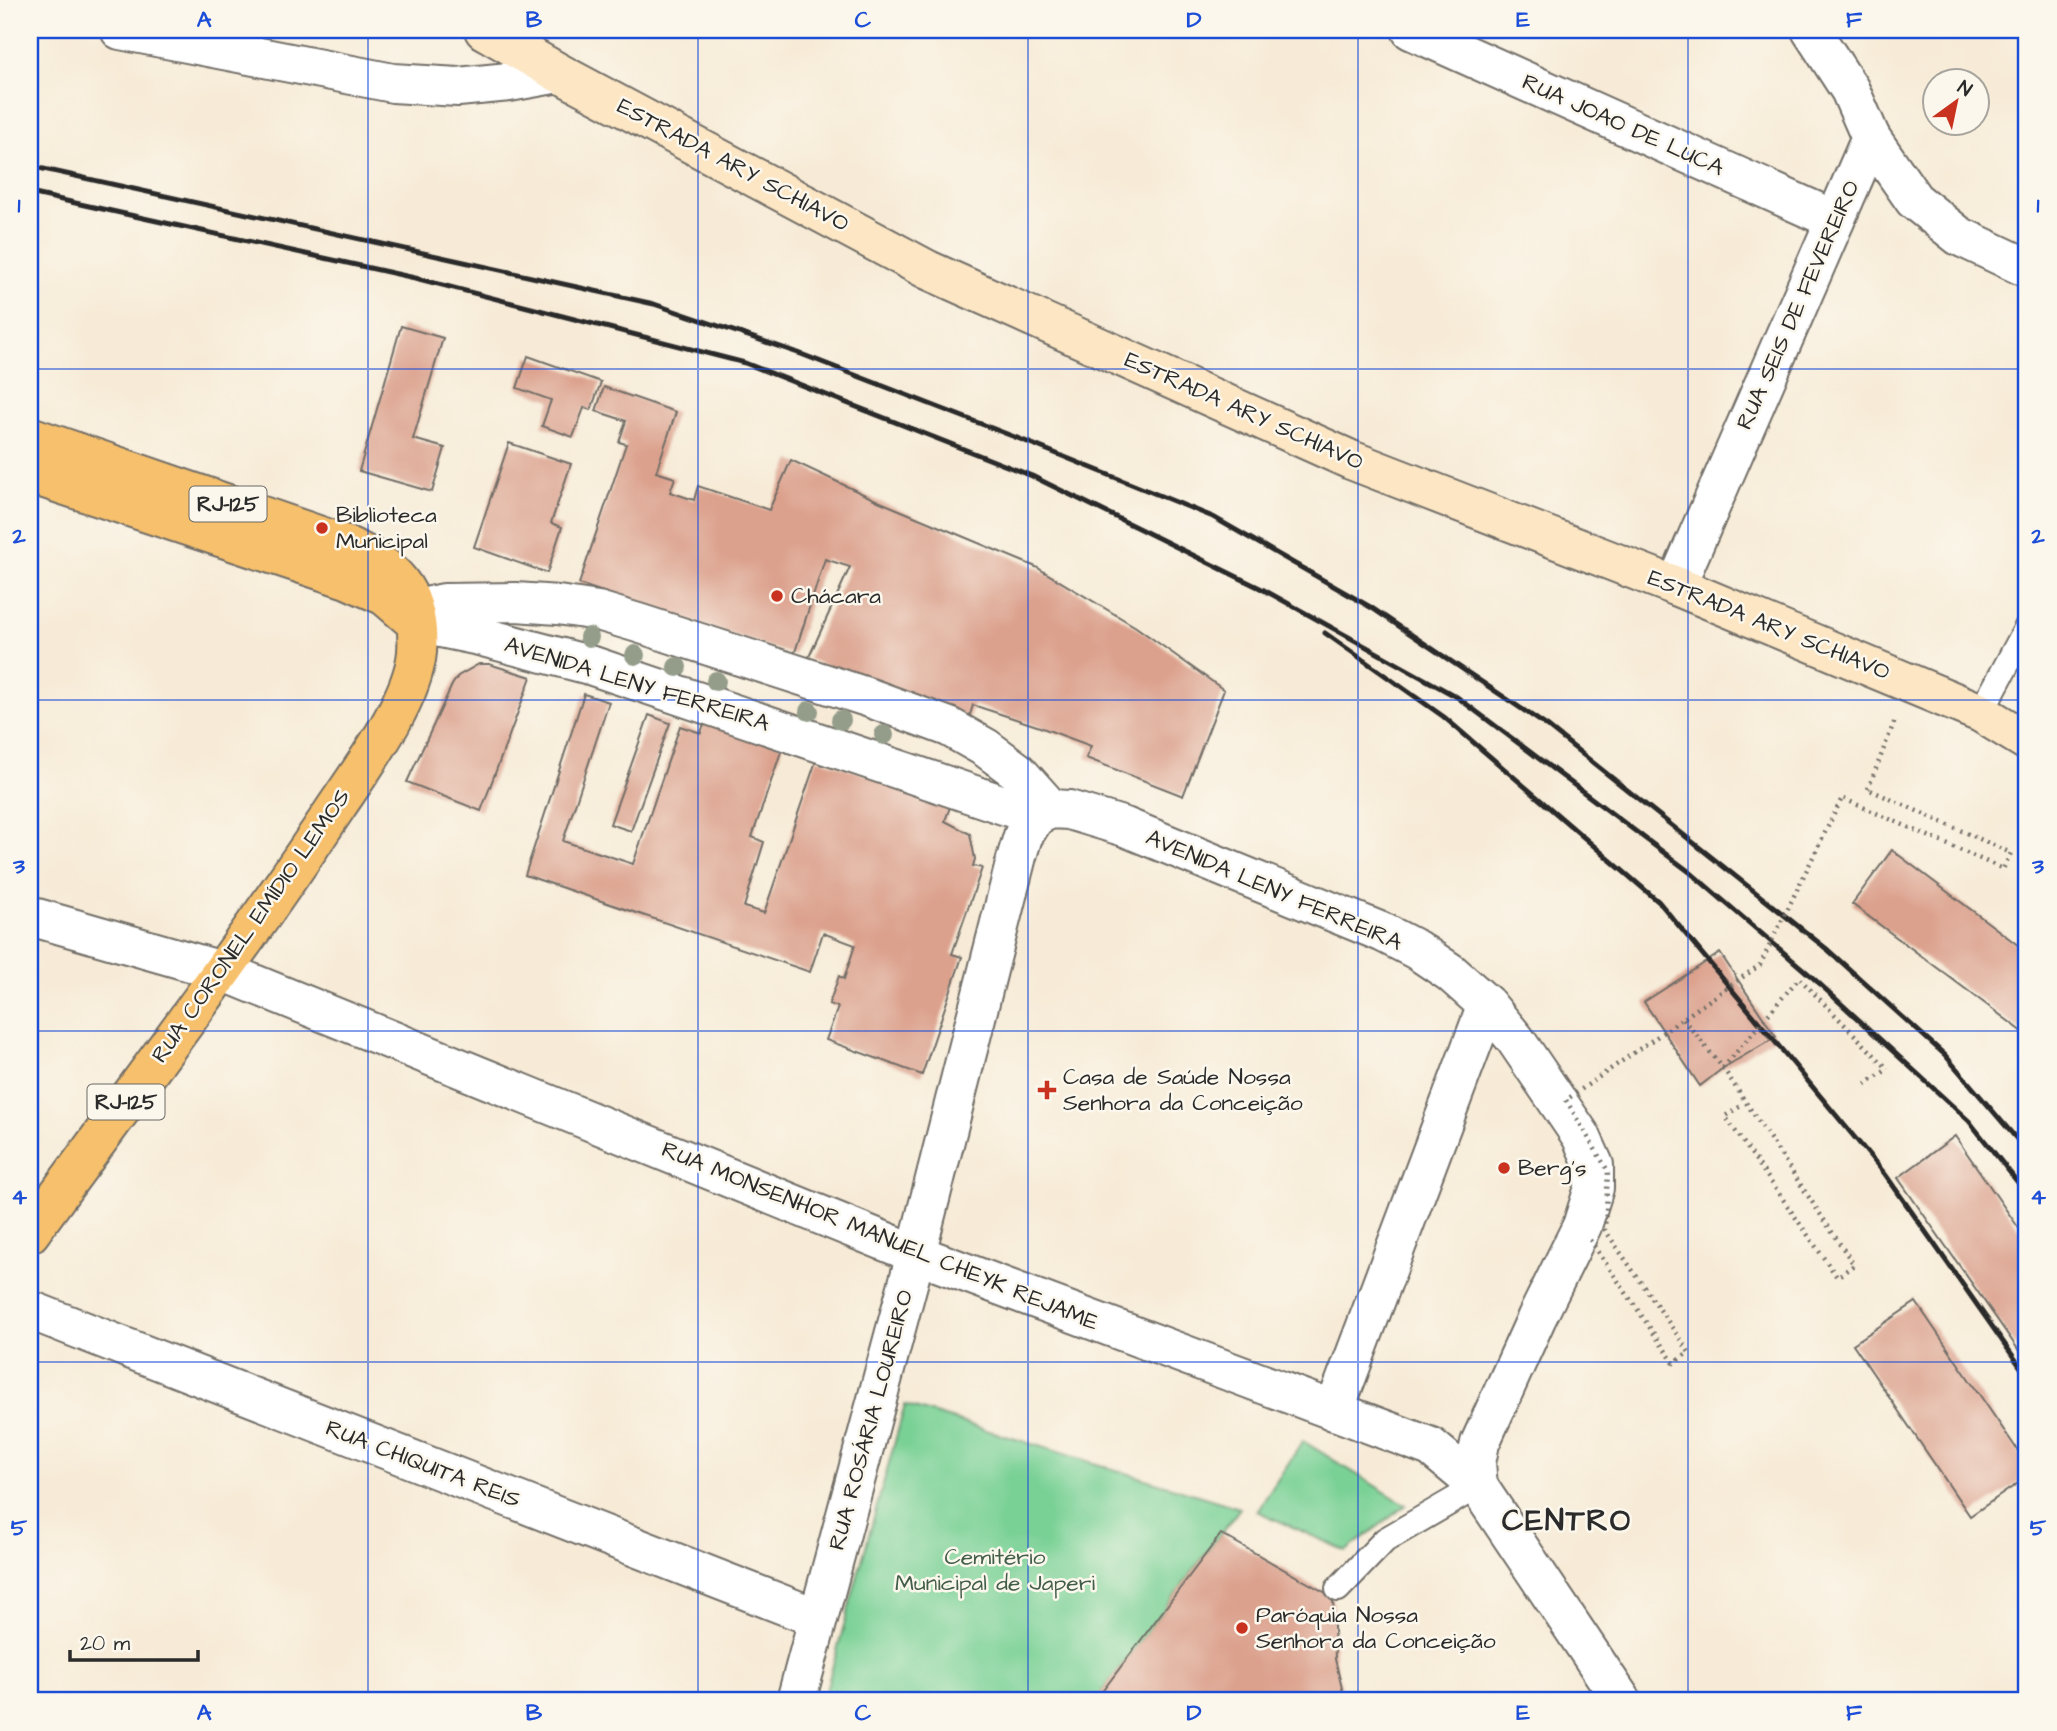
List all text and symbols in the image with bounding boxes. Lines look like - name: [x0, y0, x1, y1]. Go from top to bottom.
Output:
- text: A: [197, 4, 212, 36]
- text: B: [526, 4, 543, 36]
- text: C: [855, 4, 872, 36]
- text: D: [1187, 4, 1202, 36]
- text: E: [1516, 4, 1530, 36]
- text: F: [1846, 4, 1863, 36]
- street label: RUA JOAO DE LUCA: [1517, 66, 1729, 184]
- north arrow: [1920, 66, 1990, 136]
- text: N: [1952, 74, 1977, 104]
- street label: ESTRADA ARY SCHIAVO: [611, 90, 855, 240]
- street label: RUA SEIS DE FEVEREIRO: [1729, 175, 1867, 435]
- text: 1: [18, 189, 21, 221]
- text: 1: [2037, 189, 2040, 221]
- street label: ESTRADA ARY SCHIAVO: [1119, 344, 1369, 478]
- road number: RJ-125: [190, 486, 266, 522]
- place label: Biblioteca Municipal: [336, 499, 437, 557]
- text: 2: [11, 520, 26, 552]
- marker: Biblioteca Municipal: [314, 520, 330, 536]
- text: 2: [2030, 520, 2045, 552]
- street label: ESTRADA ARY SCHIAVO: [1643, 562, 1895, 688]
- place label: Chácara: [791, 580, 881, 612]
- marker: Chácara: [769, 588, 785, 604]
- street label: AVENIDA LENY FERREIRA: [501, 628, 774, 740]
- street label: RUA CORONEL EMÍDIO LEMOS: [144, 782, 358, 1069]
- street label: AVENIDA LENY FERREIRA: [1141, 821, 1407, 959]
- text: 3: [12, 850, 25, 882]
- text: 3: [2031, 850, 2044, 882]
- place label: Casa de Saúde Nossa Senhora da Conceição: [1063, 1061, 1303, 1119]
- marker: Casa de Saúde Nossa Senhora da Conceição: [1037, 1080, 1057, 1100]
- road number: RJ-125: [88, 1084, 164, 1120]
- street label: RUA MONSENHOR MANUEL CHEYK REJAME: [657, 1133, 1104, 1339]
- place label: Berg's: [1518, 1152, 1587, 1185]
- marker: Berg's: [1496, 1160, 1512, 1176]
- text: 4: [11, 1181, 27, 1213]
- text: 4: [2030, 1181, 2046, 1213]
- street label: RUA ROSÁRIA LOUREIRO: [821, 1286, 921, 1554]
- street label: RUA CHIQUITA REIS: [321, 1412, 525, 1516]
- district label: CENTRO: [1502, 1500, 1632, 1542]
- text: 5: [11, 1512, 28, 1544]
- text: 5: [2030, 1512, 2047, 1544]
- park label: Cemitério Municipal de Japeri: [895, 1541, 1095, 1599]
- place label: Paróquia Nossa Senhora da Conceição: [1256, 1599, 1496, 1657]
- scale bar: [70, 1619, 198, 1663]
- marker: Paróquia Nossa Senhora da Conceição: [1234, 1620, 1250, 1636]
- text: 20 m: [80, 1629, 131, 1658]
- text: A: [197, 1697, 212, 1729]
- text: B: [526, 1697, 543, 1729]
- text: C: [855, 1697, 872, 1729]
- text: D: [1187, 1697, 1202, 1729]
- text: E: [1516, 1697, 1530, 1729]
- text: F: [1846, 1697, 1863, 1729]

